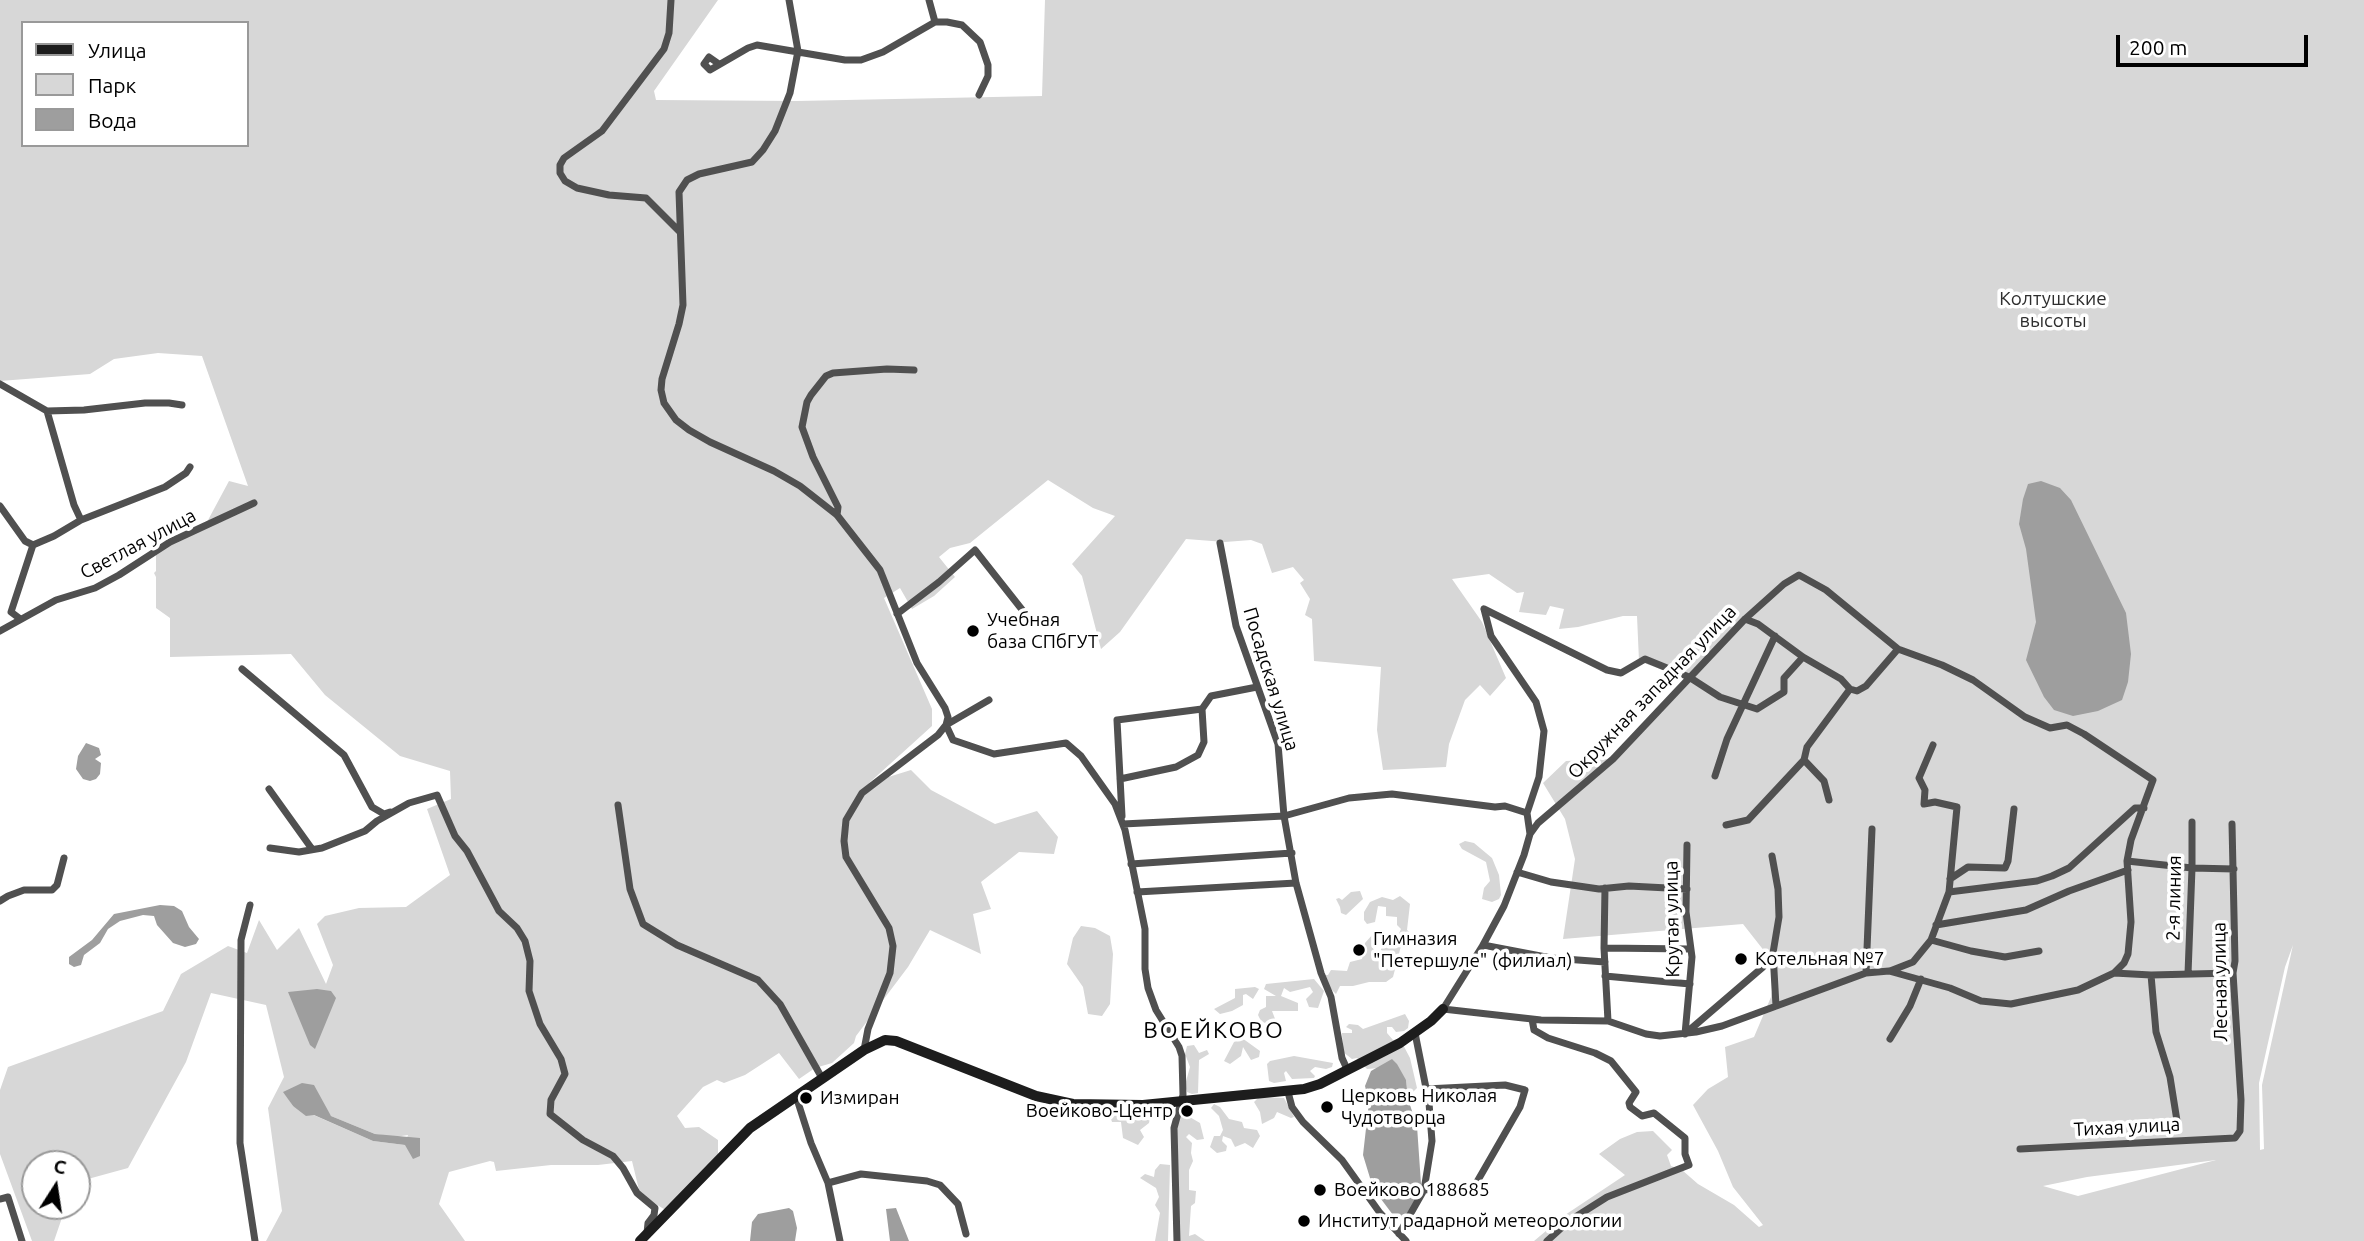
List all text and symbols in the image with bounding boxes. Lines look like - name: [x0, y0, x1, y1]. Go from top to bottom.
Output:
- legend: [21, 21, 248, 147]
- scale bar: [2119, 21, 2312, 65]
- text: 200 m: [2129, 35, 2187, 59]
- text: Улица: [88, 38, 146, 62]
- text: Парк: [88, 73, 136, 97]
- text: Вода: [88, 108, 137, 132]
- park label: Колтушские высоты: [1999, 288, 2107, 332]
- street label: Светлая улица: [76, 504, 200, 584]
- street label: Окружная западная улица: [1563, 600, 1741, 784]
- street label: Посадская улица: [1238, 604, 1304, 754]
- place label: Учебная база СПбГУТ: [987, 609, 1098, 653]
- marker: Учебная база СПбГУТ: [965, 623, 981, 639]
- street label: 2-я линия: [2162, 855, 2186, 941]
- street label: Крутая улица: [1660, 860, 1684, 978]
- street label: Лесная улица: [2208, 922, 2232, 1042]
- place label: Гимназия "Петершуле" (филиал): [1373, 928, 1572, 972]
- marker: Гимназия "Петершуле" (филиал): [1351, 942, 1367, 958]
- place label: Котельная №7: [1755, 948, 1884, 970]
- marker: Котельная №7: [1733, 951, 1749, 967]
- district label: ВОЕЙКОВО: [1144, 1016, 1284, 1044]
- place label: Церковь Николая Чудотворца: [1341, 1085, 1497, 1129]
- place label: Измиран: [820, 1087, 900, 1109]
- marker: Измиран: [798, 1090, 814, 1106]
- marker: Церковь Николая Чудотворца: [1319, 1099, 1335, 1115]
- place label: Воейково-Центр: [1026, 1100, 1173, 1122]
- marker: Воейково-Центр: [1179, 1103, 1195, 1119]
- street label: Тихая улица: [2073, 1113, 2181, 1141]
- north arrow: [21, 1150, 91, 1220]
- text: С: [52, 1154, 68, 1178]
- place label: Воейково 188685: [1334, 1179, 1490, 1201]
- marker: Воейково 188685: [1312, 1182, 1328, 1198]
- place label: Институт радарной метеорологии: [1318, 1210, 1622, 1232]
- marker: Институт радарной метеорологии: [1296, 1213, 1312, 1229]

